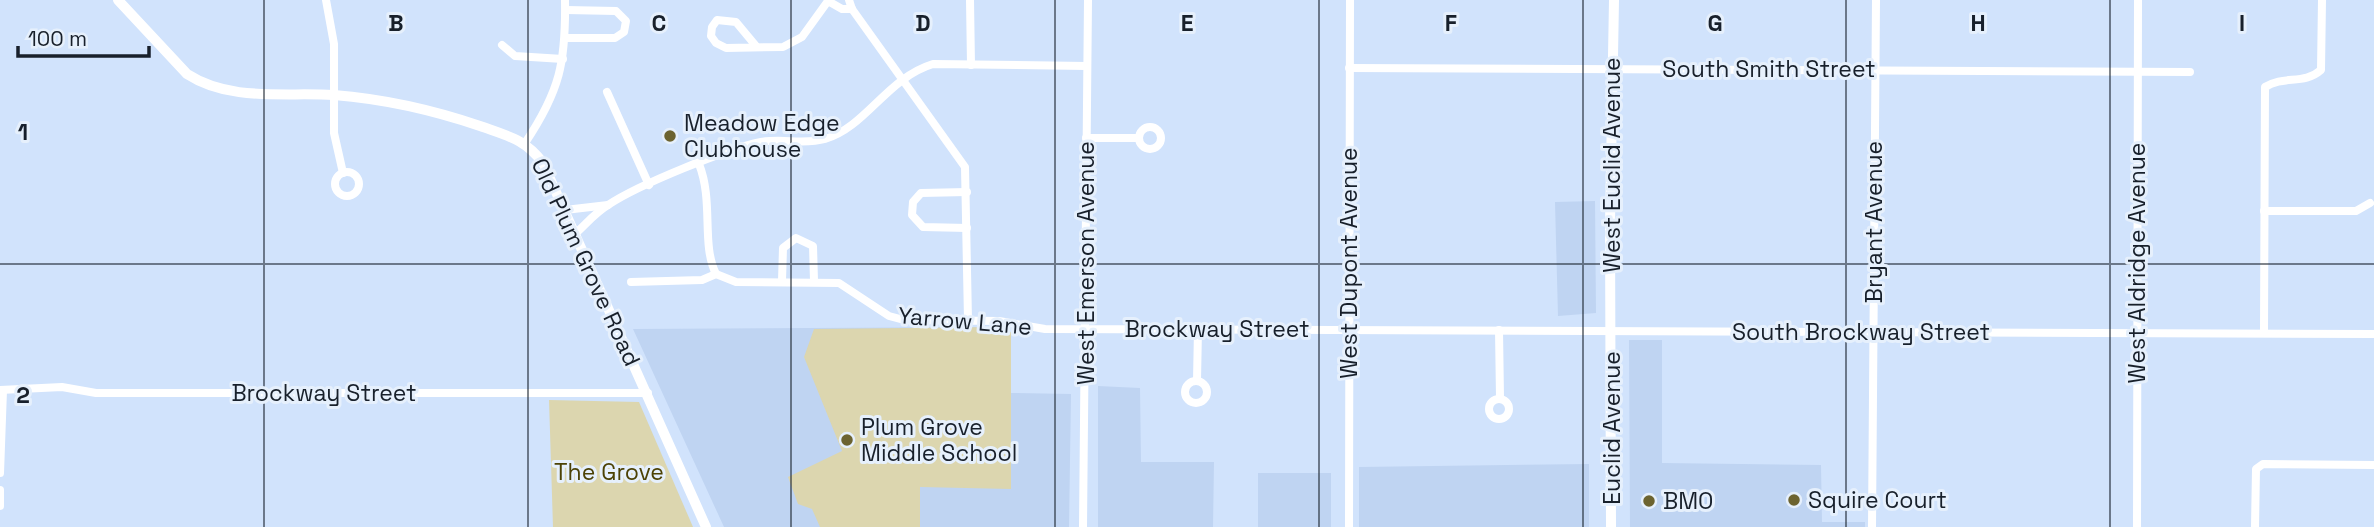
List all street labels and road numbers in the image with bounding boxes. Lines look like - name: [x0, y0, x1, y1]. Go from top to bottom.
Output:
- street label: South Smith Street: [1662, 54, 1876, 84]
- street label: West Euclid Avenue: [1597, 57, 1627, 273]
- street label: West Emerson Avenue: [1071, 141, 1101, 385]
- street label: Bryant Avenue: [1859, 141, 1889, 303]
- street label: West Aldridge Avenue: [2122, 143, 2152, 383]
- street label: West Dupont Avenue: [1334, 147, 1364, 379]
- street label: Old Plum Grove Road: [525, 153, 647, 371]
- street label: Yarrow Lane: [897, 300, 1033, 342]
- street label: Brockway Street: [1124, 314, 1310, 344]
- street label: South Brockway Street: [1732, 317, 1990, 347]
- street label: Euclid Avenue: [1597, 351, 1627, 505]
- street label: Brockway Street: [231, 378, 417, 408]

